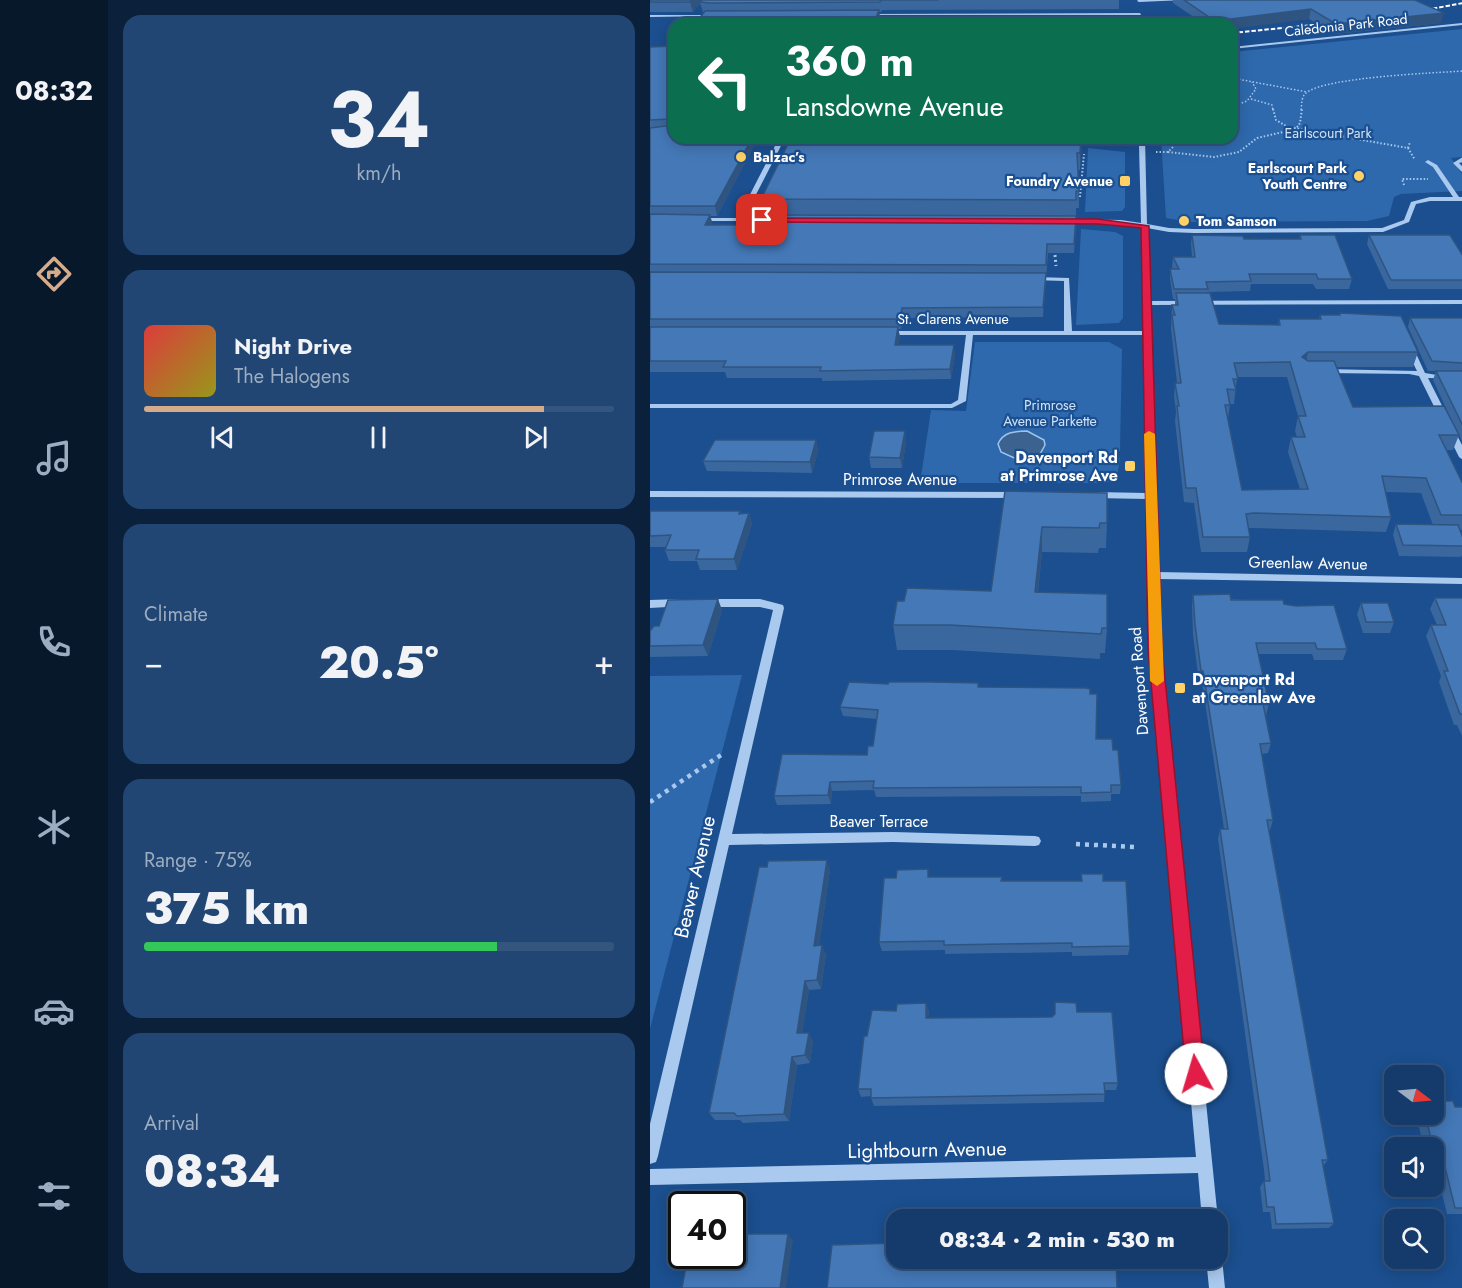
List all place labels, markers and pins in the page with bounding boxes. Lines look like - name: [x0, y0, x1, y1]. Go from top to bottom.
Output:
- place label: Balzac’s: [753, 147, 805, 167]
- marker: Balzac’s: [734, 150, 748, 164]
- place label: Earlscourt Park Youth Centre: [1248, 158, 1347, 194]
- marker: Earlscourt Park Youth Centre: [1352, 169, 1366, 183]
- place label: Foundry Avenue: [1006, 171, 1113, 191]
- marker: Foundry Avenue: [1118, 174, 1132, 188]
- pin: [736, 194, 787, 245]
- place label: Tom Samson: [1196, 211, 1277, 231]
- marker: Tom Samson: [1177, 214, 1191, 228]
- place label: Davenport Rd at Primrose Ave: [1000, 446, 1118, 487]
- marker: Davenport Rd at Primrose Ave: [1123, 459, 1137, 473]
- place label: Davenport Rd at Greenlaw Ave: [1192, 668, 1316, 709]
- marker: Davenport Rd at Greenlaw Ave: [1173, 681, 1187, 695]

